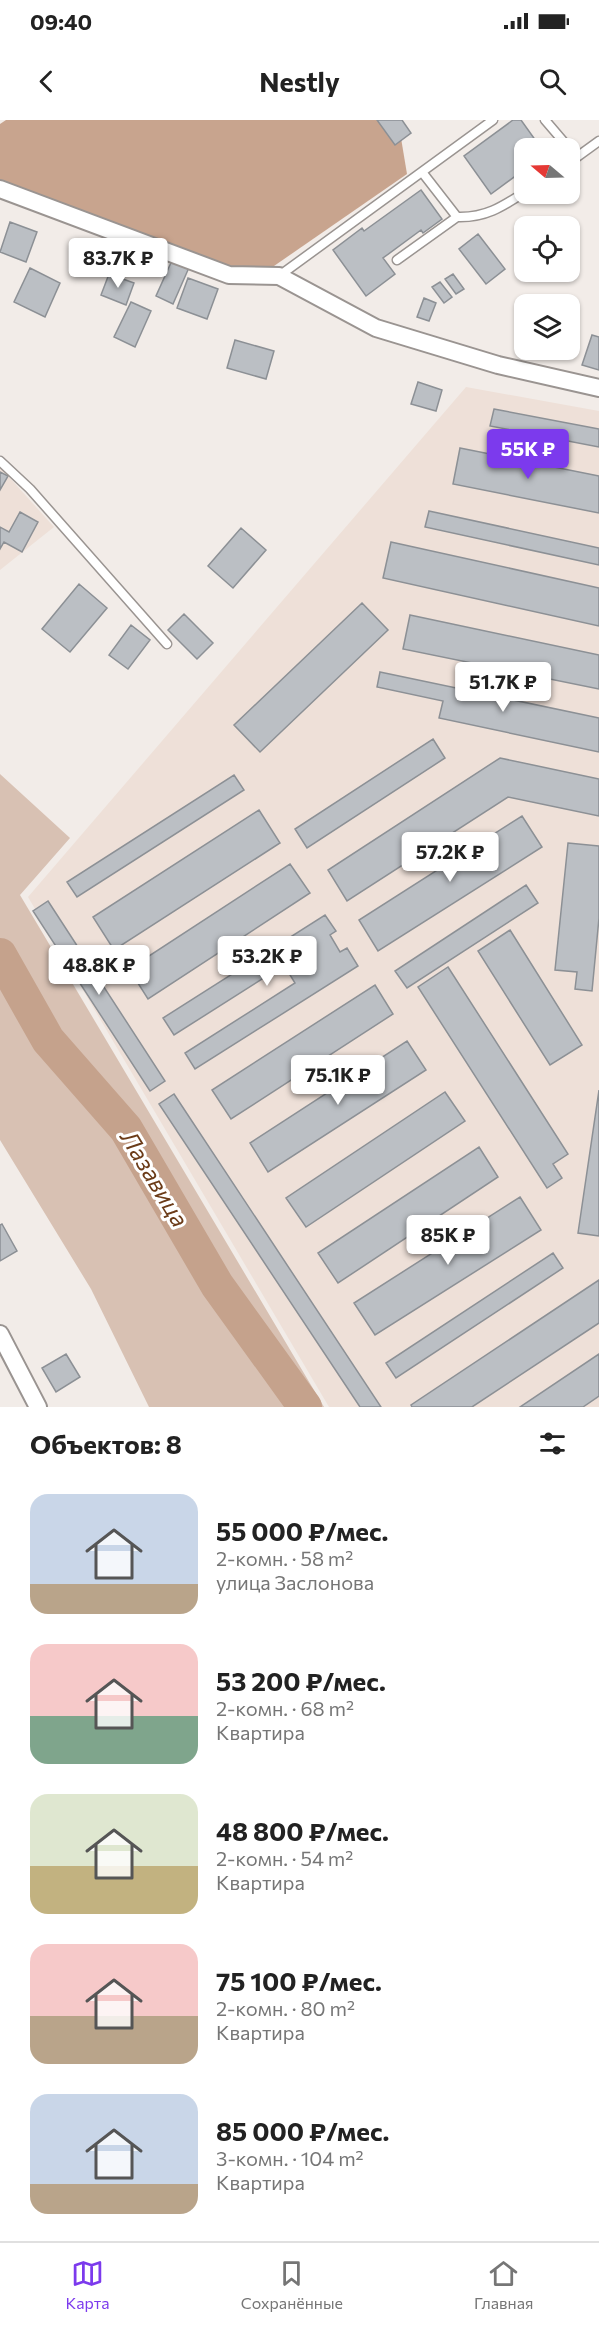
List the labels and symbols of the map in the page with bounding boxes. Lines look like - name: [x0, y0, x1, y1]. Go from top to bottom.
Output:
- north arrow: [514, 138, 580, 204]
- pin: 83.7K ₽: [63, 238, 173, 289]
- pin: 55K ₽: [486, 429, 570, 480]
- pin: 51.7K ₽: [448, 662, 558, 713]
- pin: 57.2K ₽: [395, 832, 505, 883]
- pin: 53.2K ₽: [212, 936, 322, 987]
- pin: 48.8K ₽: [44, 945, 154, 996]
- pin: 75.1K ₽: [283, 1055, 393, 1106]
- water label: Лазавица: [115, 1124, 195, 1232]
- pin: 85K ₽: [406, 1215, 490, 1266]

